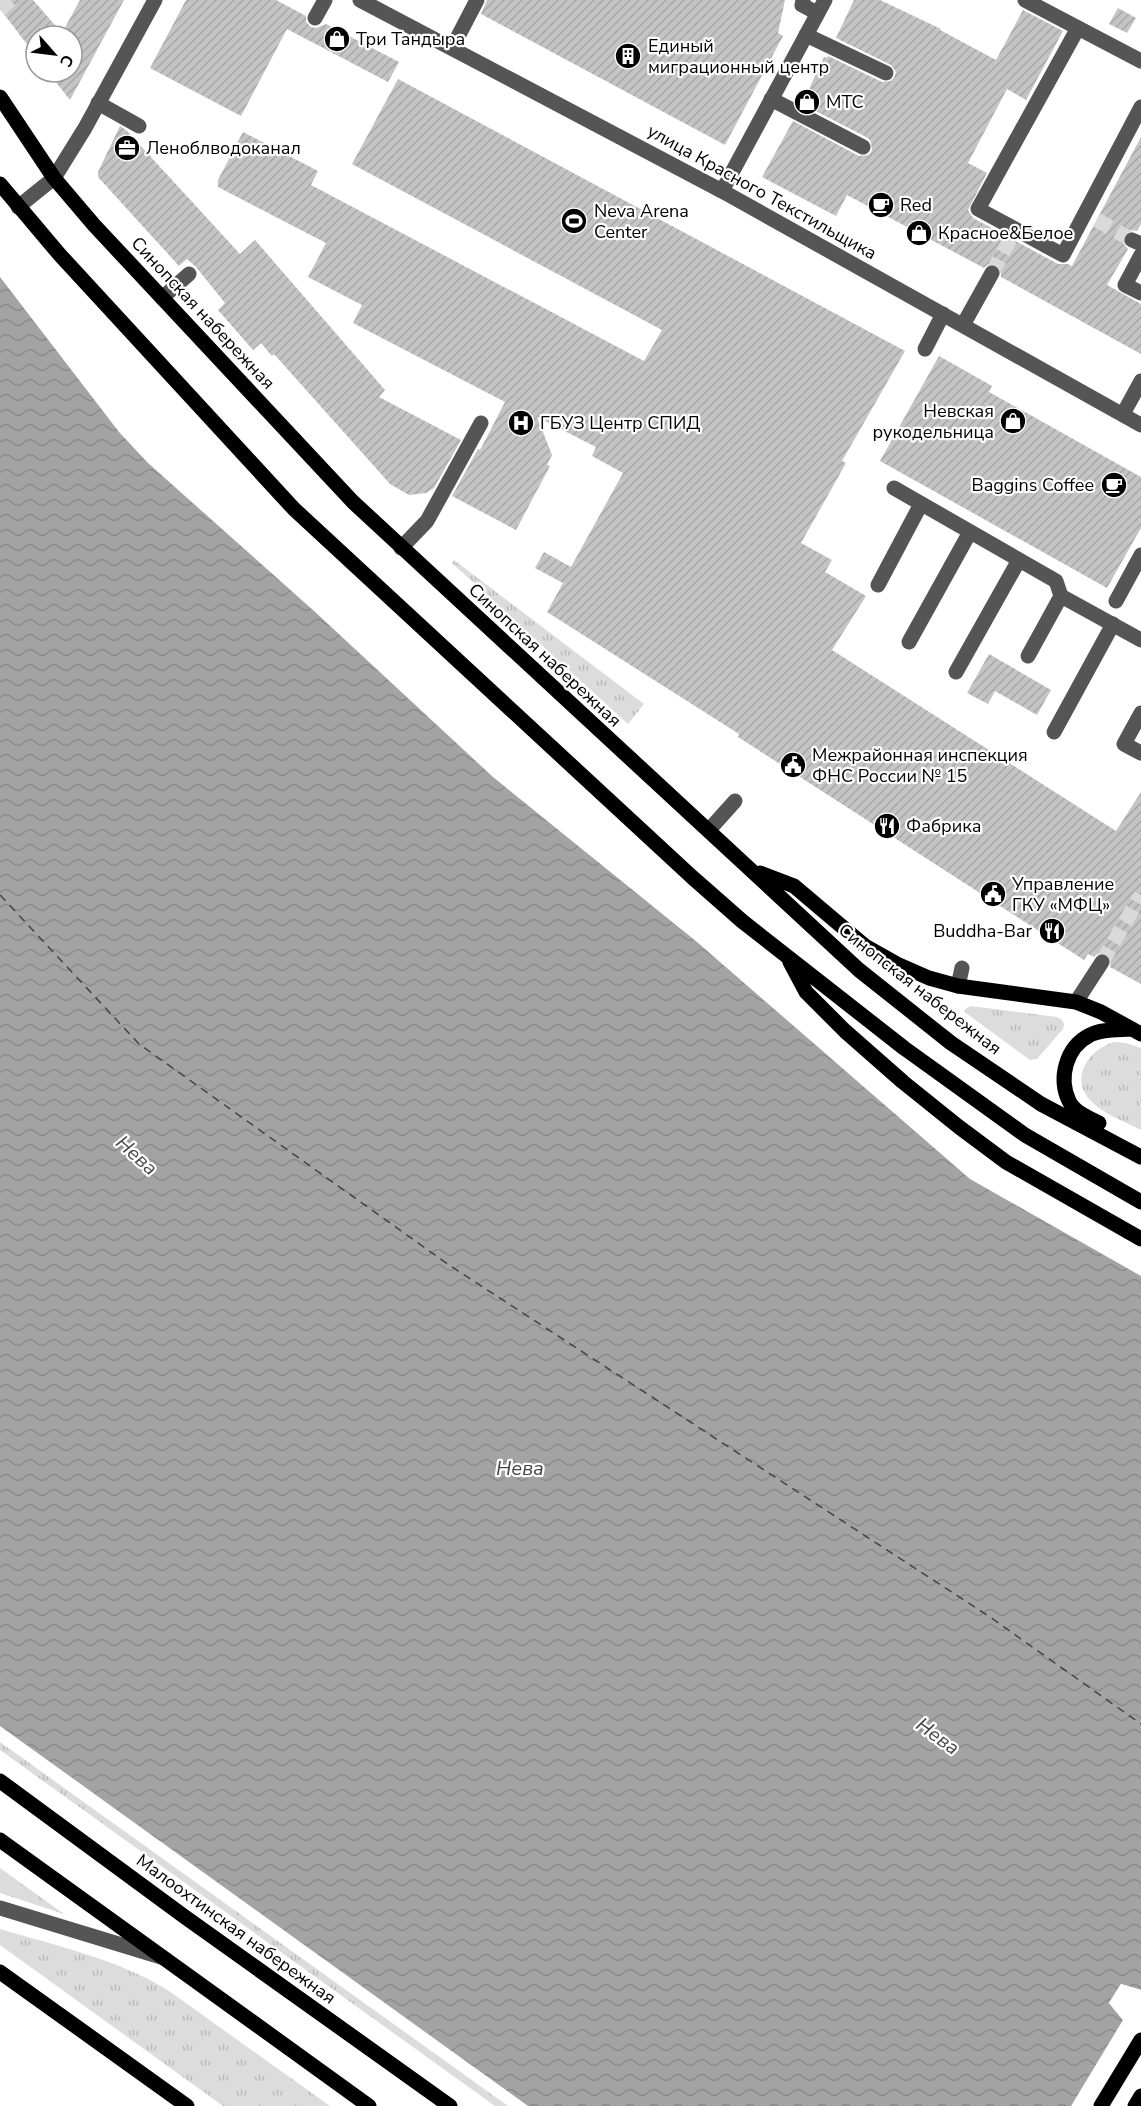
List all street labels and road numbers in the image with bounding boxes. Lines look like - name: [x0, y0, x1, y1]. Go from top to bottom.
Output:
- street label: улица Красного Текстильщика: [643, 119, 881, 265]
- street label: Синопская набережная: [126, 231, 280, 395]
- street label: Синопская набережная: [463, 578, 627, 732]
- street label: Синопская набережная: [834, 918, 1006, 1060]
- street label: Малоохтинская набережная: [131, 1848, 341, 2010]

